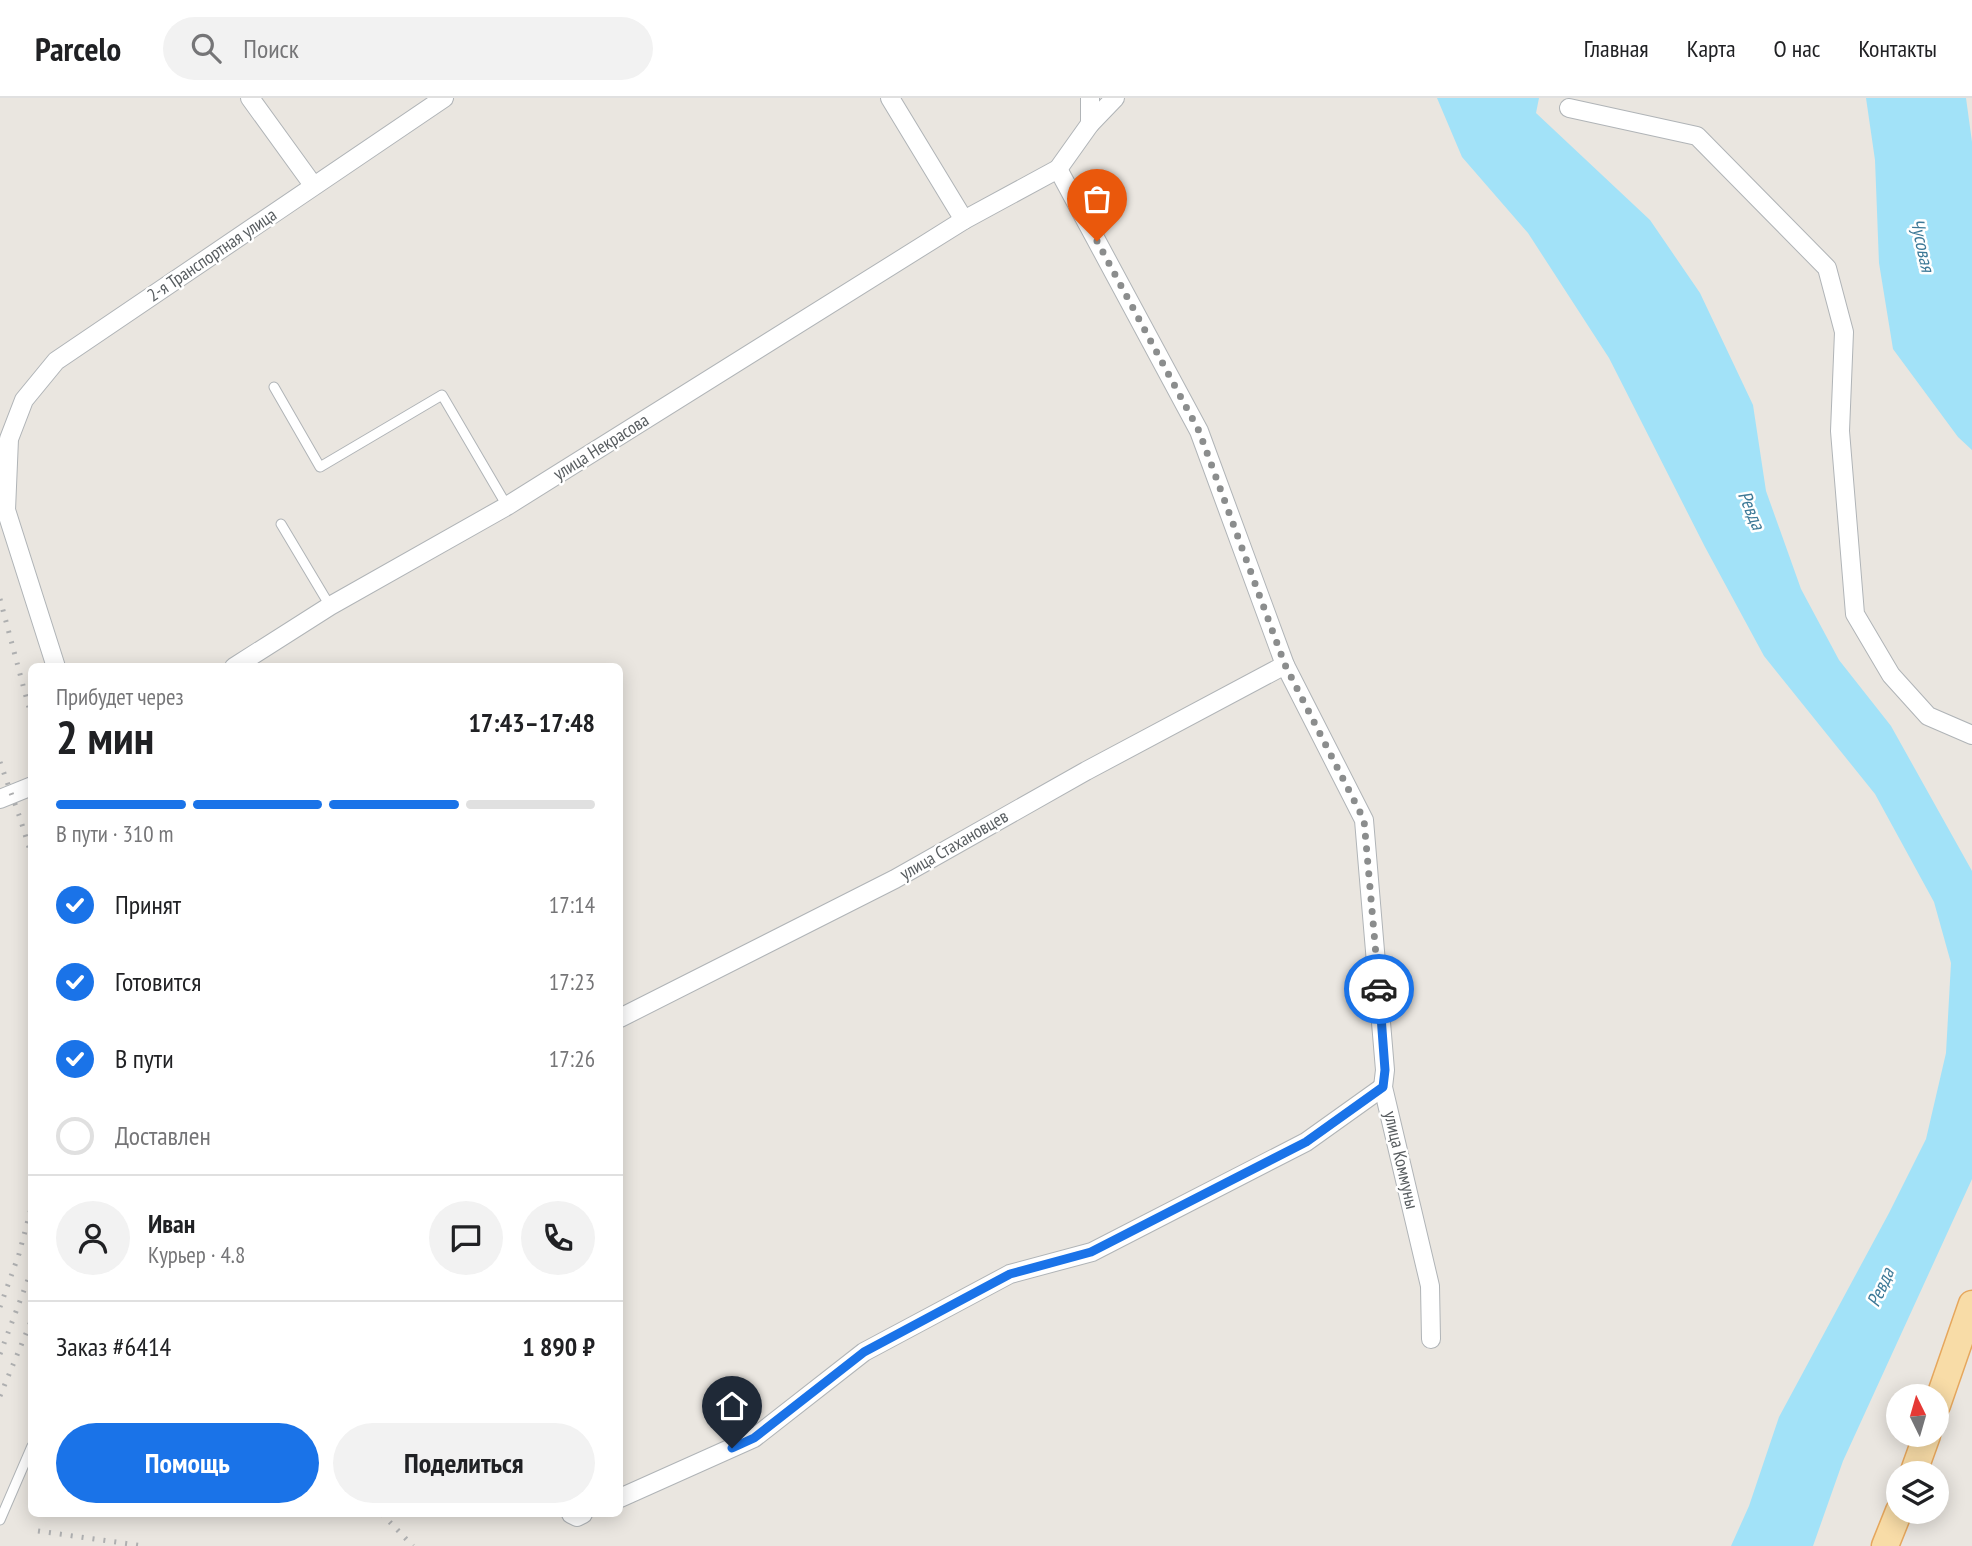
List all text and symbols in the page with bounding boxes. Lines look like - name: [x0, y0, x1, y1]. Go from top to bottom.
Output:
- search box: [163, 17, 653, 80]
- text: Parcelo: [35, 27, 121, 70]
- icon: search: [187, 29, 225, 67]
- text: Поиск: [243, 32, 299, 65]
- text: Главная: [1584, 33, 1649, 64]
- text: Карта: [1687, 33, 1736, 64]
- text: О нас: [1774, 33, 1820, 64]
- text: Контакты: [1858, 33, 1937, 64]
- pin: [1067, 169, 1127, 241]
- icon: bag: [1078, 180, 1116, 218]
- street label: 2-я Транспортная улица: [143, 203, 281, 306]
- water label: Чусовая: [1906, 216, 1941, 275]
- street label: улица Некрасова: [549, 408, 653, 485]
- water label: Ревда: [1733, 487, 1771, 534]
- text: Прибудет через: [56, 682, 184, 711]
- text: 17:43–17:48: [468, 706, 595, 739]
- text: 2 мин: [56, 707, 154, 767]
- street label: улица Стахановцев: [896, 804, 1012, 885]
- text: В пути · 310 m: [56, 819, 173, 848]
- icon: check: [56, 886, 94, 924]
- text: Принят: [115, 888, 181, 921]
- text: 17:14: [549, 890, 595, 919]
- courier: [1344, 954, 1414, 1024]
- icon: check: [56, 963, 94, 1001]
- text: Готовится: [115, 965, 201, 998]
- text: 17:23: [549, 967, 595, 996]
- icon: car: [1360, 970, 1398, 1008]
- icon: check: [56, 1040, 94, 1078]
- text: В пути: [115, 1042, 174, 1075]
- text: 17:26: [549, 1044, 595, 1073]
- street label: улица Коммуны: [1379, 1109, 1424, 1211]
- text: Доставлен: [115, 1119, 211, 1152]
- button: person: [56, 1201, 130, 1275]
- button: chat: [429, 1201, 503, 1275]
- button: phone: [521, 1201, 595, 1275]
- text: Иван: [148, 1207, 195, 1240]
- text: Курьер · 4.8: [148, 1240, 245, 1269]
- water label: Ревда: [1861, 1263, 1900, 1310]
- text: Заказ #6414: [56, 1330, 171, 1363]
- text: 1 890 ₽: [522, 1330, 595, 1363]
- pin: [702, 1376, 762, 1448]
- north arrow: [1886, 1384, 1950, 1447]
- map controls: [1886, 1384, 1949, 1524]
- icon: home: [713, 1387, 751, 1425]
- button: Помощь: [56, 1423, 319, 1503]
- button: Поделиться: [333, 1423, 595, 1503]
- button: layers: [1886, 1461, 1949, 1524]

